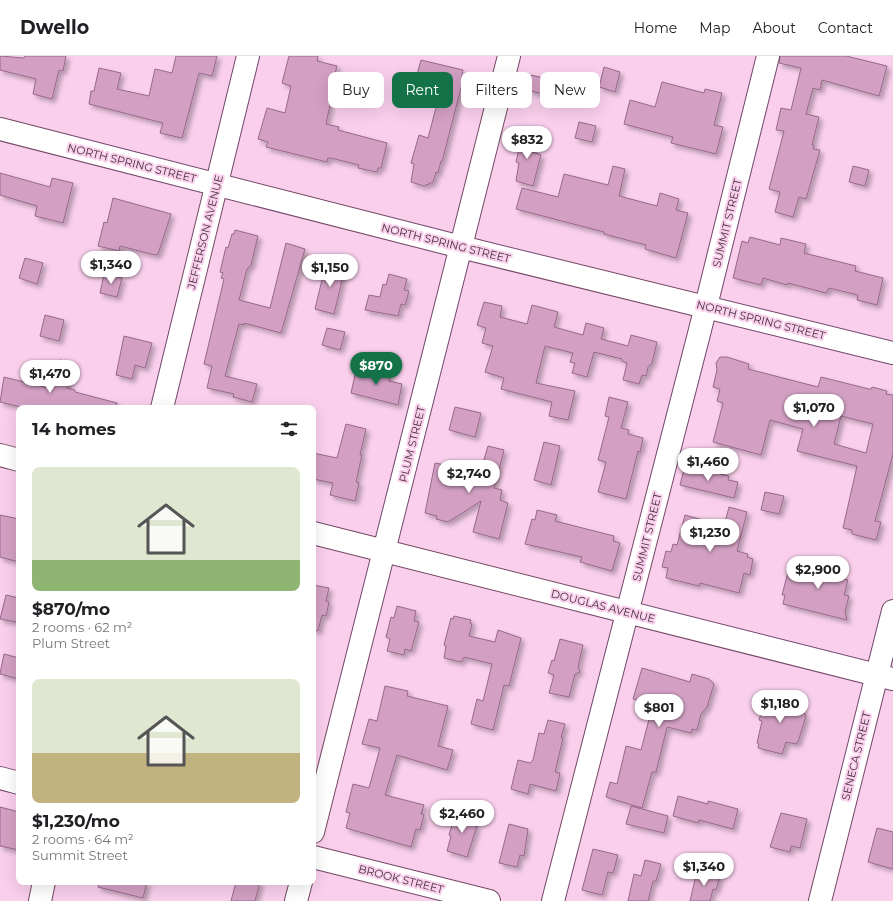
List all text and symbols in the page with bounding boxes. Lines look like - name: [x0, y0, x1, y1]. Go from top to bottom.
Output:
- text: Dwello: [20, 16, 89, 39]
- text: Home: [634, 19, 677, 37]
- text: Map: [699, 19, 730, 37]
- text: About: [752, 19, 796, 37]
- text: Contact: [818, 19, 873, 37]
- chip: Buy: [328, 72, 384, 108]
- chip: Rent: [392, 72, 453, 108]
- chip: Filters: [461, 72, 532, 108]
- chip: New: [540, 72, 600, 108]
- pin: $832: [503, 126, 551, 160]
- text: $832: [511, 131, 543, 147]
- street label: NORTH SPRING STREET: [66, 140, 199, 186]
- street label: JEFFERSON AVENUE: [184, 173, 226, 292]
- street label: SUMMIT STREET: [709, 177, 745, 269]
- street label: NORTH SPRING STREET: [380, 220, 513, 266]
- pin: $1,340: [78, 251, 144, 285]
- pin: $1,150: [297, 254, 363, 288]
- text: $1,340: [90, 256, 132, 272]
- text: $1,150: [311, 259, 349, 275]
- street label: NORTH SPRING STREET: [695, 297, 828, 343]
- pin: $870: [352, 352, 400, 386]
- text: $870: [359, 357, 393, 373]
- pin: $1,470: [17, 360, 83, 394]
- text: $1,470: [29, 365, 71, 381]
- pin: $1,070: [781, 394, 847, 428]
- text: $1,070: [793, 399, 835, 415]
- street label: PLUM STREET: [396, 404, 428, 484]
- icon: filters: [278, 418, 300, 440]
- text: 14 homes: [32, 419, 116, 439]
- pin: $1,460: [675, 448, 741, 482]
- text: $1,460: [687, 453, 729, 469]
- pin: $2,740: [436, 460, 502, 494]
- text: $2,740: [447, 465, 491, 481]
- street label: SUMMIT STREET: [629, 491, 665, 583]
- icon: home: [130, 493, 202, 565]
- pin: $1,230: [677, 519, 743, 553]
- text: $1,230: [690, 524, 731, 540]
- pin: $2,900: [785, 556, 851, 590]
- text: $2,900: [795, 561, 841, 577]
- street label: DOUGLAS AVENUE: [549, 586, 657, 626]
- text: $870/mo: [32, 599, 110, 619]
- text: 2 rooms · 62 m²: [32, 619, 132, 635]
- text: Plum Street: [32, 635, 110, 651]
- pin: $1,180: [747, 690, 813, 724]
- pin: $801: [635, 694, 683, 728]
- text: $1,180: [761, 695, 799, 711]
- text: $801: [644, 699, 674, 715]
- icon: home: [130, 705, 202, 777]
- street label: SENECA STREET: [838, 710, 874, 802]
- pin: $2,460: [429, 800, 495, 834]
- text: $2,460: [439, 805, 485, 821]
- text: $1,230/mo: [32, 811, 120, 831]
- text: 2 rooms · 64 m²: [32, 831, 134, 847]
- text: Summit Street: [32, 847, 128, 863]
- pin: $1,340: [671, 853, 737, 887]
- text: $1,340: [683, 858, 725, 874]
- street label: BROOK STREET: [357, 862, 446, 897]

